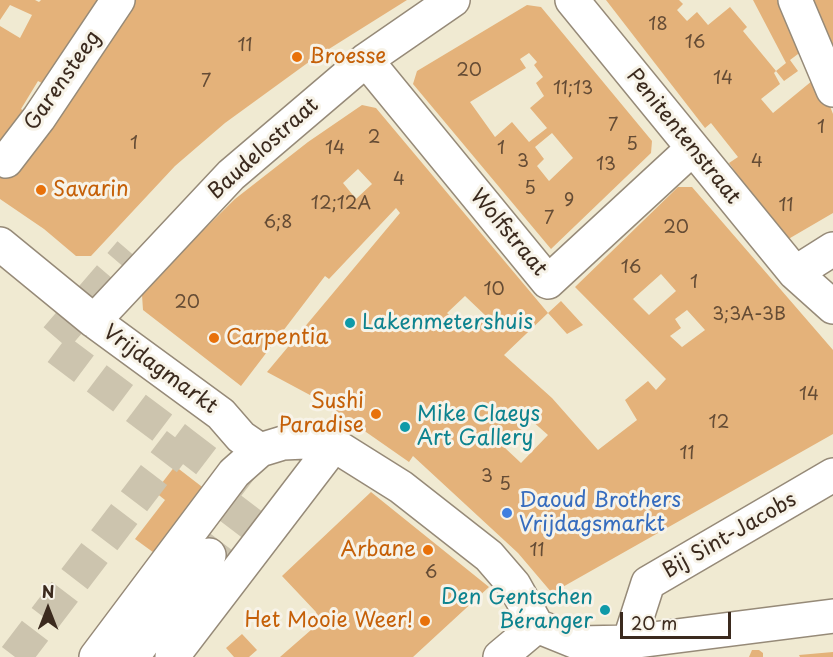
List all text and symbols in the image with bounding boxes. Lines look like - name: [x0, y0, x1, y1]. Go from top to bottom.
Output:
- house number: 18: [648, 14, 668, 36]
- street label: Garensteeg: [19, 26, 107, 136]
- house number: 16: [685, 32, 705, 54]
- house number: 11: [237, 35, 253, 57]
- place label: Broesse: [309, 44, 386, 70]
- marker: Broesse: [290, 50, 304, 64]
- house number: 20: [456, 60, 482, 82]
- street label: Penitentenstraat: [621, 64, 745, 210]
- house number: 14: [713, 68, 733, 90]
- house number: 7: [201, 71, 211, 93]
- house number: 11;13: [553, 78, 593, 100]
- street label: Baudelostraat: [204, 93, 324, 205]
- house number: 7: [608, 115, 618, 137]
- house number: 1: [817, 117, 825, 139]
- house number: 2: [368, 127, 380, 149]
- house number: 1: [130, 133, 138, 155]
- house number: 5: [626, 134, 638, 156]
- house number: 14: [325, 138, 345, 160]
- house number: 1: [497, 138, 505, 160]
- house number: 3: [517, 151, 529, 173]
- house number: 4: [751, 151, 763, 173]
- house number: 13: [596, 154, 616, 176]
- house number: 4: [393, 169, 405, 191]
- place label: Savarin: [53, 177, 129, 203]
- house number: 5: [524, 178, 536, 200]
- marker: Savarin: [34, 183, 48, 197]
- street label: Wolfstraat: [464, 184, 552, 282]
- house number: 9: [564, 190, 574, 212]
- house number: 12;12A: [311, 193, 371, 215]
- house number: 11: [778, 195, 794, 217]
- house number: 7: [544, 208, 554, 230]
- house number: 6;8: [264, 212, 292, 234]
- house number: 20: [663, 217, 689, 239]
- house number: 16: [621, 257, 641, 279]
- house number: 1: [690, 272, 698, 294]
- house number: 10: [483, 279, 505, 301]
- house number: 20: [174, 292, 200, 314]
- house number: 3;3A-3B: [712, 304, 786, 326]
- place label: Lakenmetershuis: [362, 310, 533, 336]
- marker: Lakenmetershuis: [343, 316, 357, 330]
- street label: Vrijdagmarkt: [98, 320, 222, 420]
- place label: Carpentia: [226, 325, 328, 351]
- marker: Carpentia: [207, 331, 221, 345]
- house number: 14: [799, 384, 819, 406]
- place label: Sushi Paradise: [279, 389, 364, 439]
- place label: Mike Claeys Art Gallery: [417, 402, 540, 452]
- marker: Sushi Paradise: [369, 407, 383, 421]
- house number: 12: [709, 412, 729, 434]
- marker: Mike Claeys Art Gallery: [398, 420, 412, 434]
- house number: 11: [679, 443, 695, 465]
- house number: 3: [481, 466, 493, 488]
- house number: 5: [499, 474, 511, 496]
- place label: Daoud Brothers Vrijdagsmarkt: [519, 488, 681, 538]
- street label: Bij Sint-Jacobs: [659, 488, 801, 584]
- marker: Daoud Brothers Vrijdagsmarkt: [500, 506, 514, 520]
- place label: Arbane: [341, 537, 416, 563]
- house number: 11: [529, 540, 545, 562]
- marker: Arbane: [421, 543, 435, 557]
- house number: 6: [425, 562, 437, 584]
- north arrow: [18, 579, 78, 639]
- text: N: [42, 579, 54, 603]
- place label: Den Gentschen Béranger: [441, 585, 593, 635]
- scale bar: [623, 600, 734, 638]
- marker: Den Gentschen Béranger: [598, 603, 612, 617]
- place label: Het Mooie Weer!: [244, 608, 413, 634]
- text: 20 m: [631, 609, 677, 636]
- marker: Het Mooie Weer!: [418, 614, 432, 628]

